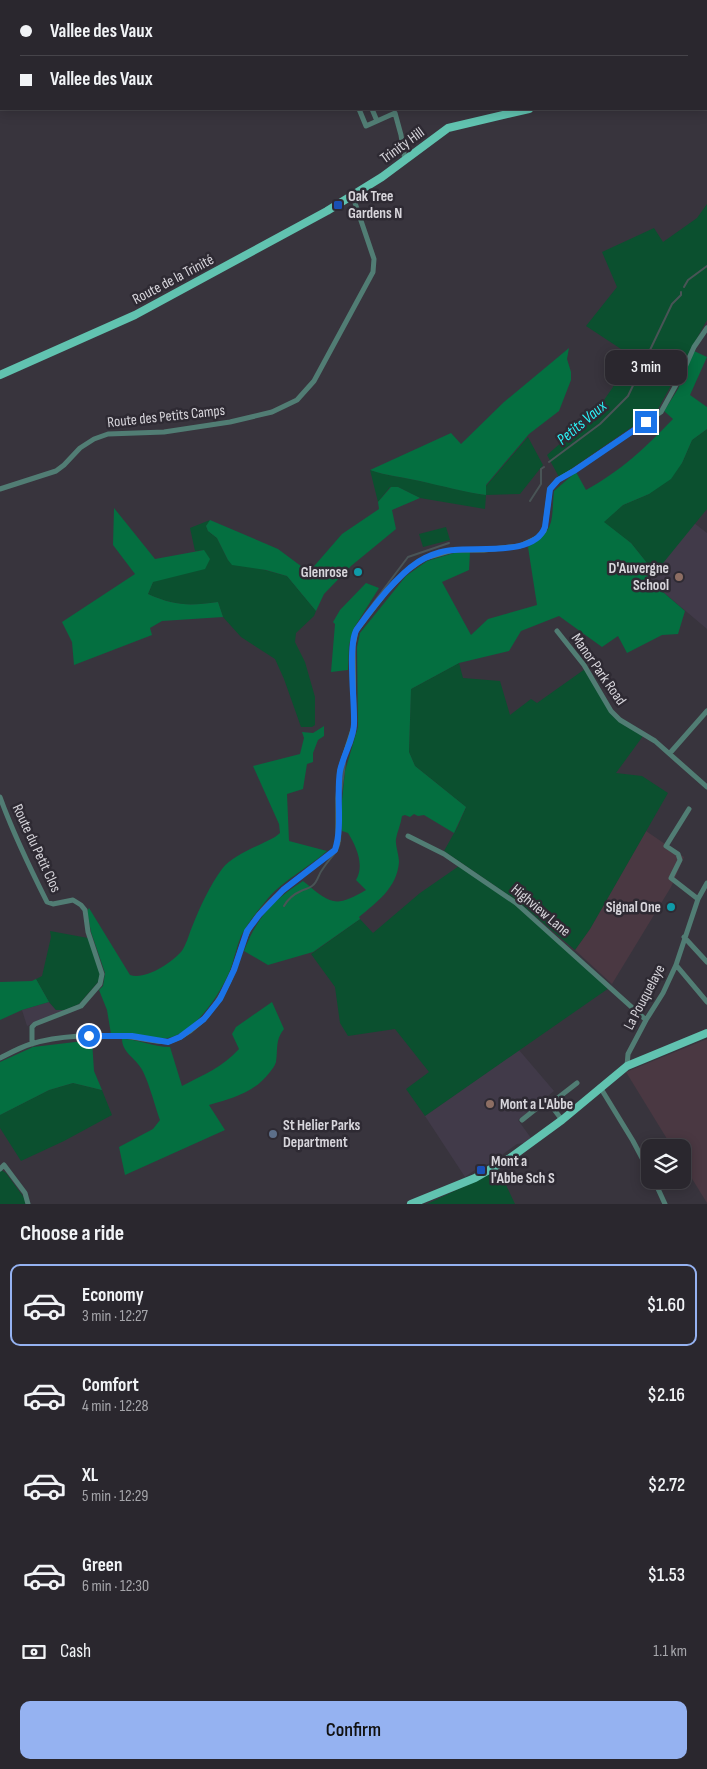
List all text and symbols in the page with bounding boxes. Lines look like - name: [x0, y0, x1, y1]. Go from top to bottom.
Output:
- text: Vallee des Vaux: [50, 20, 153, 43]
- text: Vallee des Vaux: [50, 68, 153, 91]
- street label: Trinity Hill: [376, 123, 428, 168]
- place label: Oak Tree Gardens N: [348, 187, 402, 223]
- marker: Oak Tree Gardens N: [332, 199, 344, 211]
- street label: Route de la Trinité: [129, 250, 217, 309]
- callout: 3 min: [605, 350, 687, 384]
- text: 3 min: [631, 358, 661, 377]
- water label: Petits Vaux: [553, 396, 611, 449]
- street label: Route des Petits Camps: [106, 401, 226, 432]
- route end: [635, 411, 657, 433]
- place label: D'Auvergne School: [609, 559, 669, 595]
- place label: Glenrose: [301, 563, 348, 582]
- marker: Glenrose: [352, 566, 364, 578]
- marker: D'Auvergne School: [673, 571, 685, 583]
- street label: Manor Park Road: [567, 630, 630, 709]
- street label: Route du Petit Clos: [8, 801, 65, 895]
- street label: Highview Lane: [507, 880, 574, 941]
- place label: Signal One: [606, 898, 661, 917]
- marker: Signal One: [665, 901, 677, 913]
- street label: La Pouquelaye: [619, 961, 670, 1033]
- route start: [78, 1025, 100, 1047]
- place label: Mont a L'Abbe: [500, 1095, 573, 1114]
- marker: Mont a L'Abbe: [484, 1098, 496, 1110]
- place label: St Helier Parks Department: [283, 1116, 361, 1152]
- marker: St Helier Parks Department: [267, 1128, 279, 1140]
- map controls: [641, 1139, 691, 1189]
- button: layers: [641, 1139, 691, 1189]
- place label: Mont a l'Abbe Sch S: [491, 1152, 555, 1188]
- marker: Mont a l'Abbe Sch S: [475, 1164, 487, 1176]
- text: Choose a ride: [20, 1220, 124, 1247]
- icon: car: [22, 1283, 67, 1328]
- text: Economy: [82, 1284, 144, 1307]
- text: $1.60: [647, 1294, 685, 1317]
- text: 3 min · 12:27: [82, 1307, 148, 1326]
- icon: car: [22, 1373, 67, 1418]
- text: Comfort: [82, 1374, 139, 1397]
- text: $2.16: [647, 1384, 685, 1407]
- text: 4 min · 12:28: [82, 1397, 149, 1416]
- icon: car: [22, 1463, 67, 1508]
- text: XL: [82, 1464, 98, 1487]
- text: $2.72: [648, 1474, 685, 1497]
- text: 5 min · 12:29: [82, 1487, 148, 1506]
- icon: car: [22, 1553, 67, 1598]
- text: Green: [82, 1554, 122, 1577]
- text: $1.53: [647, 1564, 685, 1587]
- text: 6 min · 12:30: [82, 1577, 149, 1596]
- icon: cash: [20, 1638, 48, 1666]
- text: Cash: [60, 1640, 91, 1663]
- text: 1.1 km: [653, 1642, 687, 1661]
- button: Confirm: [20, 1701, 687, 1759]

